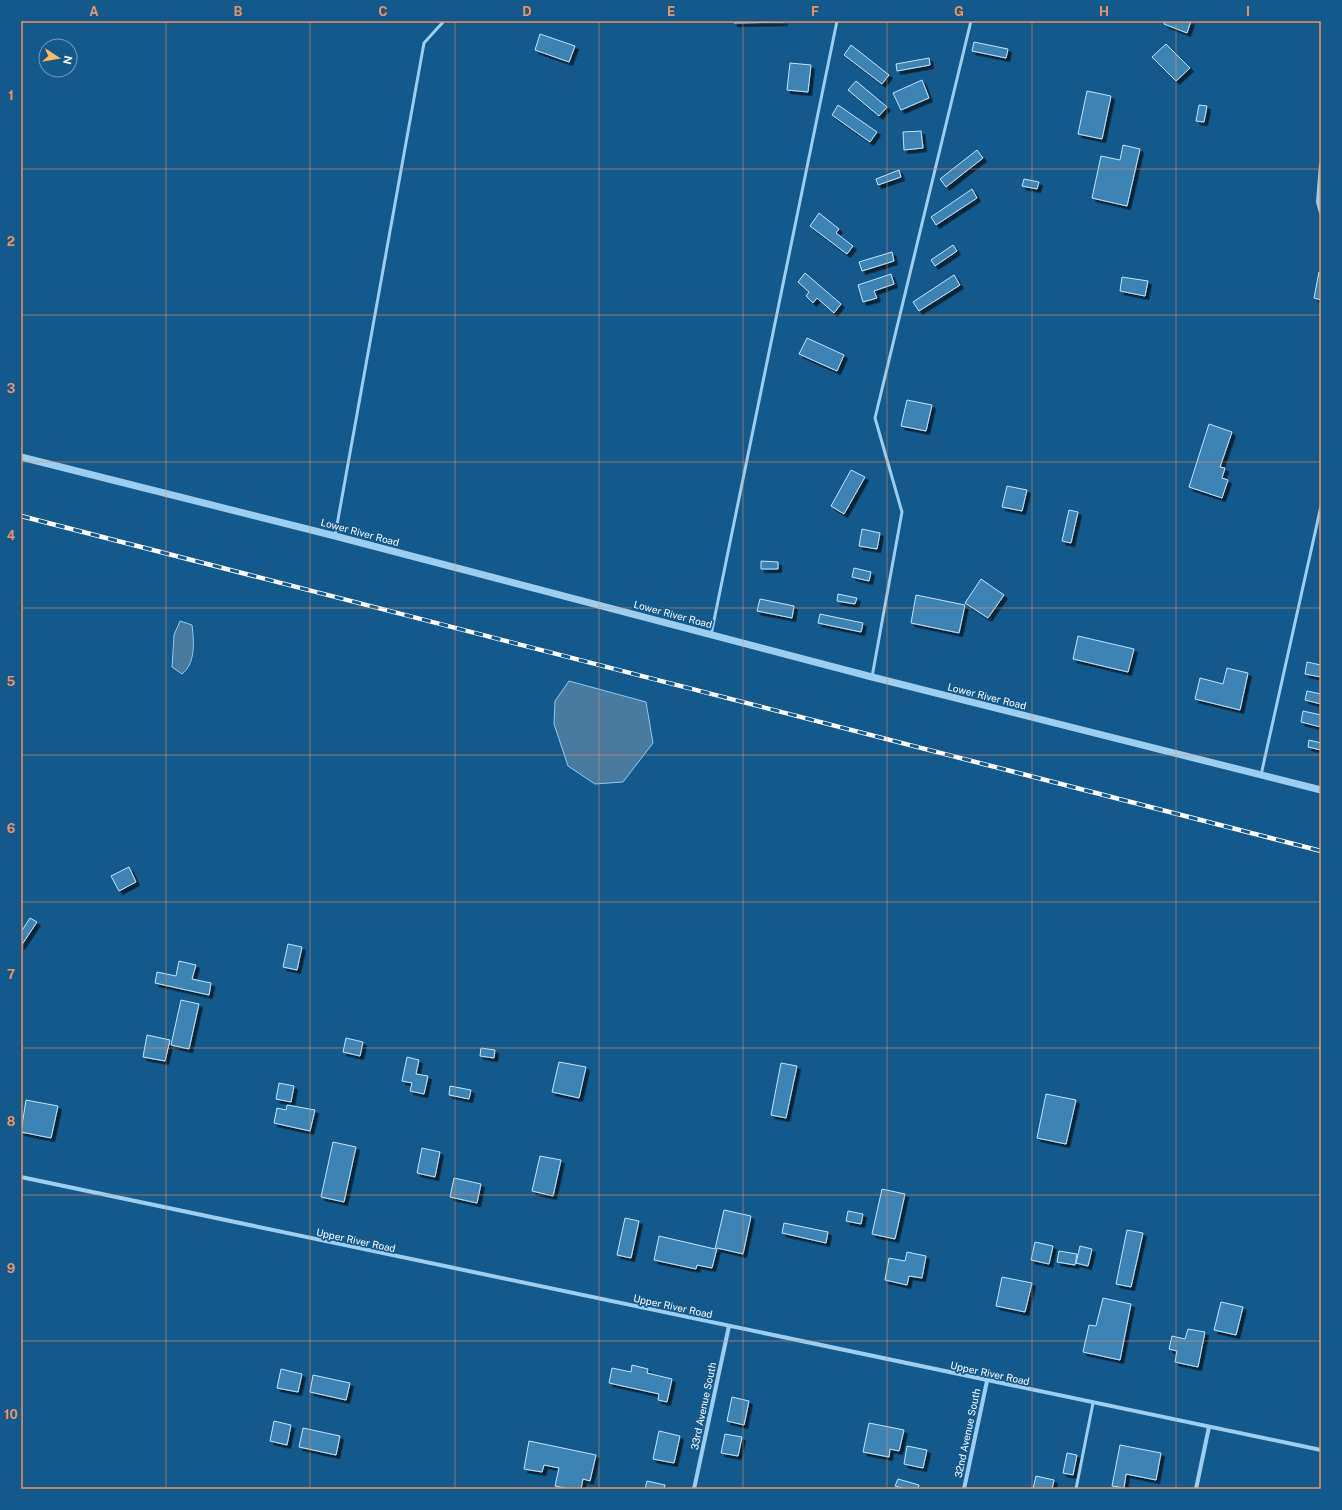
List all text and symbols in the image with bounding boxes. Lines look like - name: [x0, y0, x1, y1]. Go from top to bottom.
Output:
- text: A: [89, 4, 99, 19]
- text: B: [234, 4, 243, 19]
- text: C: [378, 4, 388, 19]
- text: D: [522, 4, 532, 19]
- text: E: [667, 4, 675, 19]
- text: F: [811, 4, 819, 19]
- text: G: [954, 4, 964, 19]
- text: H: [1099, 4, 1109, 19]
- text: I: [1246, 4, 1250, 19]
- north arrow: [38, 38, 78, 78]
- text: N: [61, 55, 75, 66]
- text: 1: [8, 88, 14, 103]
- text: 2: [7, 234, 15, 249]
- text: 3: [7, 381, 16, 396]
- street label: Lower River Road: [319, 516, 401, 548]
- text: 4: [7, 528, 16, 543]
- street label: Lower River Road: [632, 598, 714, 630]
- text: 5: [7, 674, 16, 689]
- street label: Lower River Road: [946, 680, 1028, 712]
- text: 6: [7, 821, 16, 836]
- text: 7: [7, 967, 15, 982]
- text: 8: [7, 1114, 16, 1129]
- street label: Upper River Road: [315, 1226, 397, 1254]
- text: 9: [7, 1261, 15, 1276]
- street label: Upper River Road: [632, 1292, 714, 1320]
- street label: Upper River Road: [949, 1359, 1031, 1387]
- street label: 33rd Avenue South: [688, 1361, 718, 1451]
- street label: 32nd Avenue South: [952, 1387, 982, 1479]
- text: 10: [4, 1407, 18, 1422]

